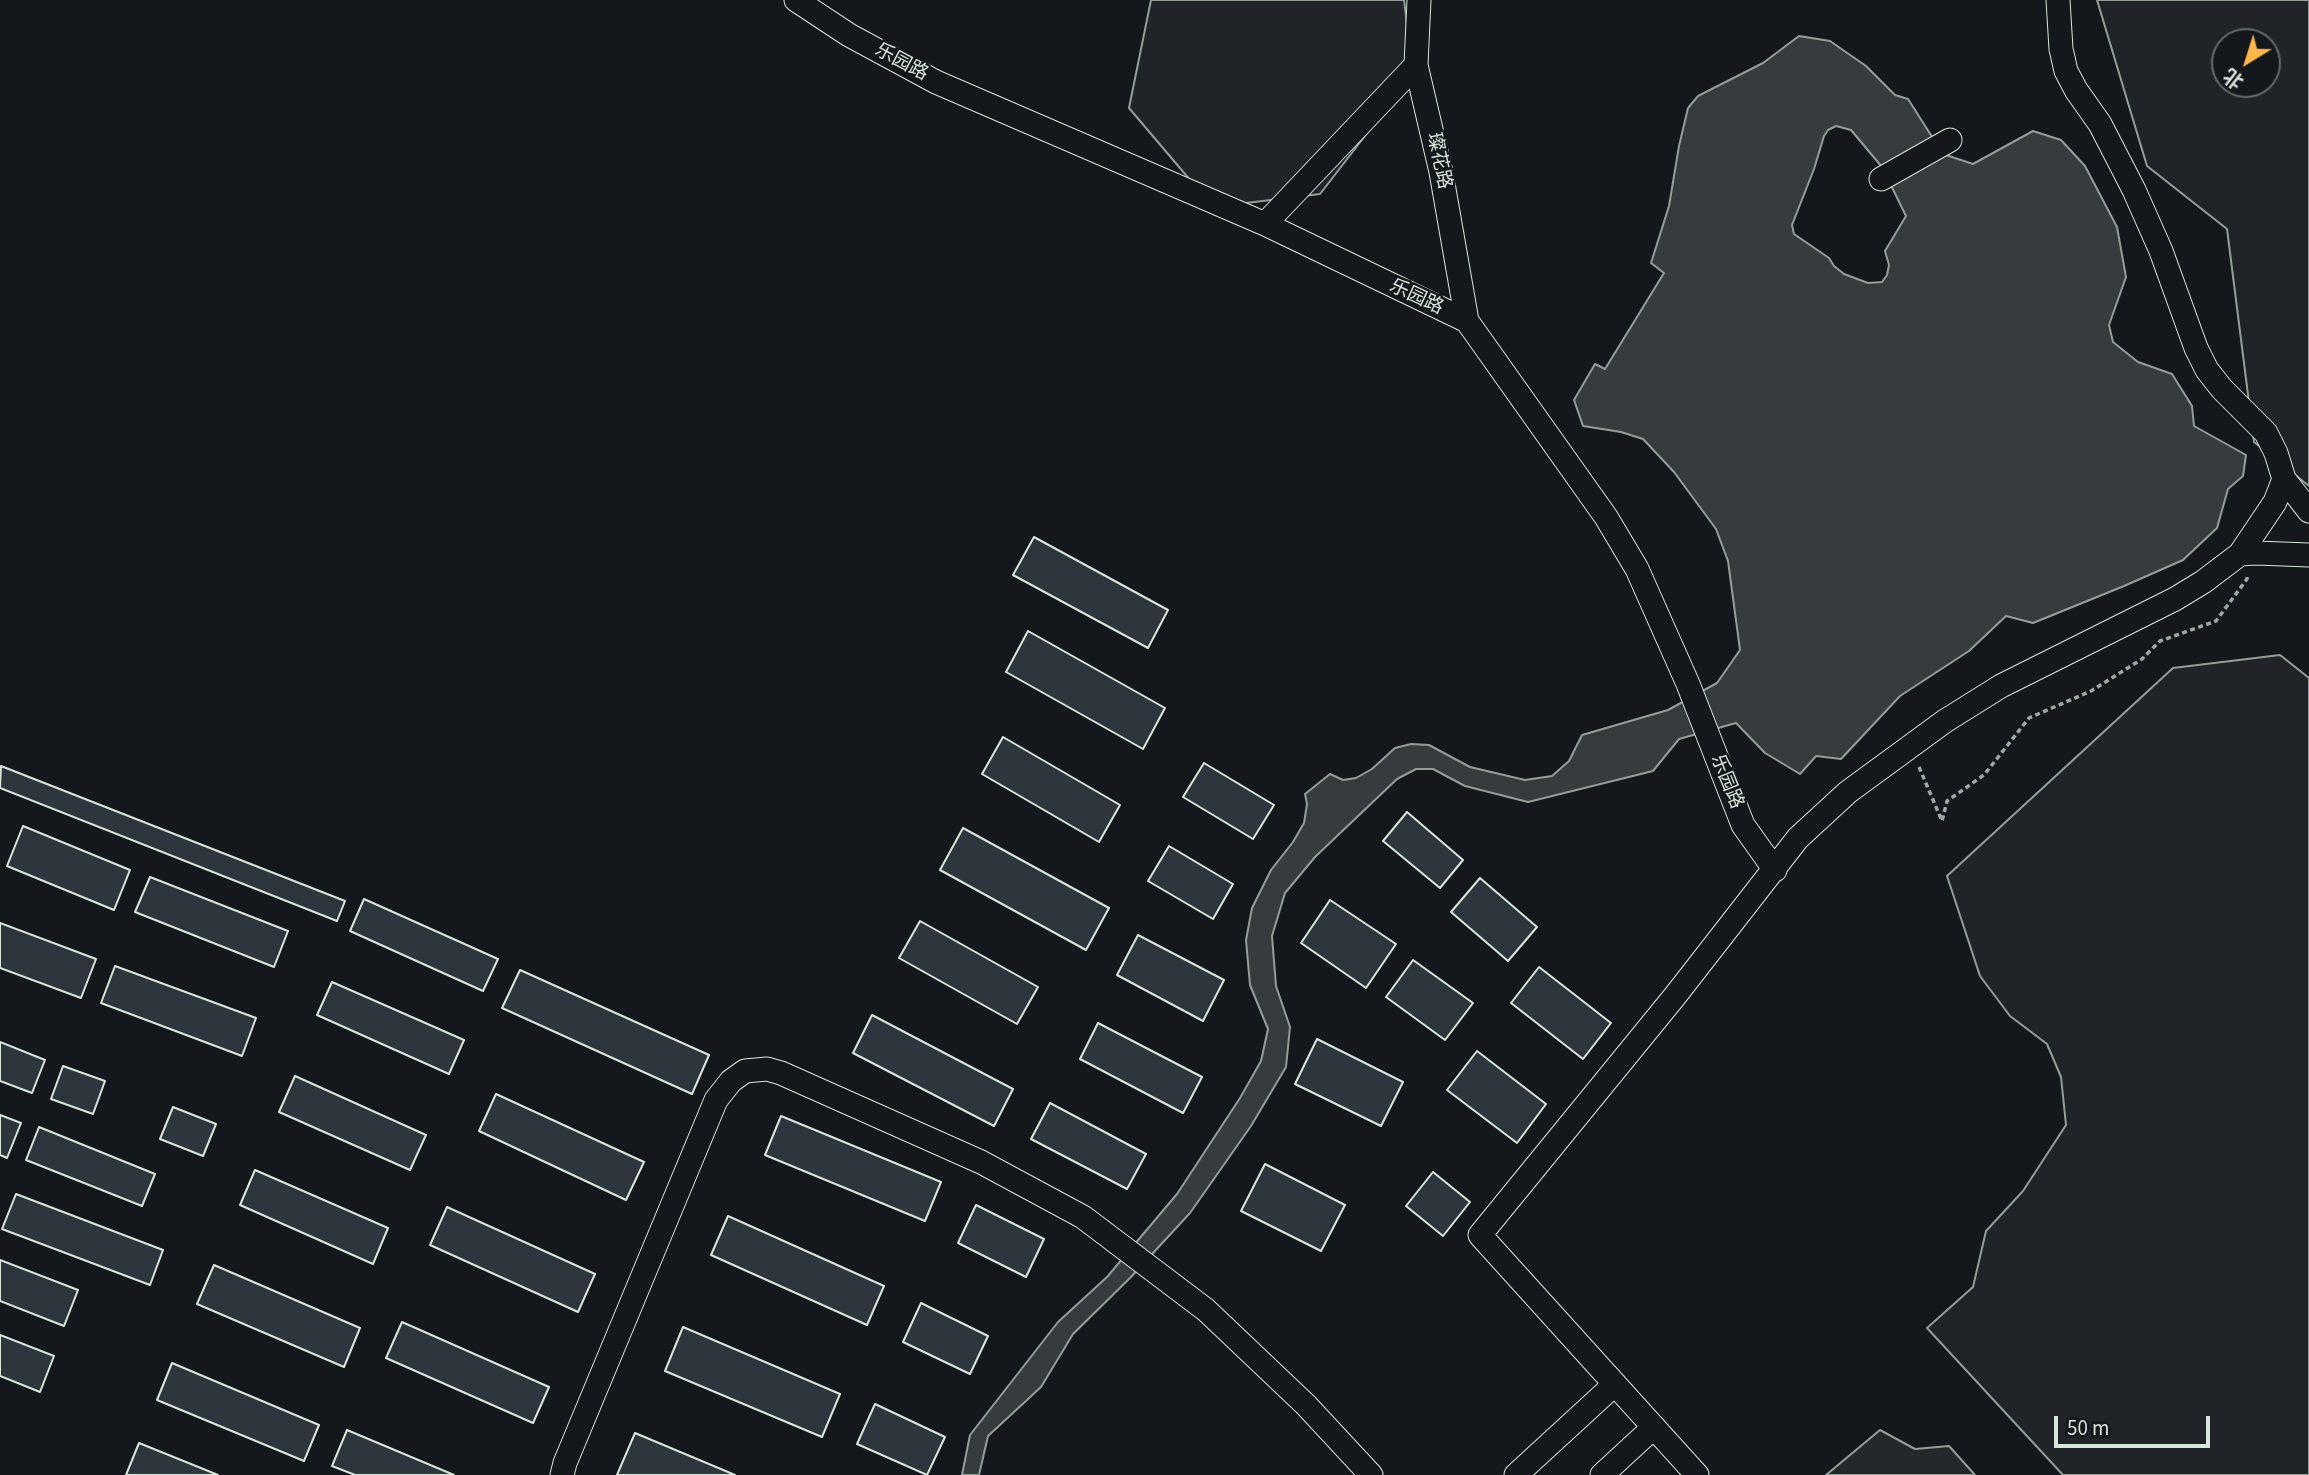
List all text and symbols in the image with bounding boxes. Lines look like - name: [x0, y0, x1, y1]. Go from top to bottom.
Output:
- north arrow: [2211, 28, 2281, 98]
- street label: 乐园路: [870, 40, 932, 86]
- text: 北: [2218, 62, 2250, 95]
- street label: 璨花路: [1421, 131, 1455, 191]
- street label: 乐园路: [1385, 276, 1447, 320]
- street label: 乐园路: [1705, 751, 1747, 813]
- scale bar: [2057, 1402, 2213, 1446]
- text: 50 m: [2067, 1413, 2109, 1443]

